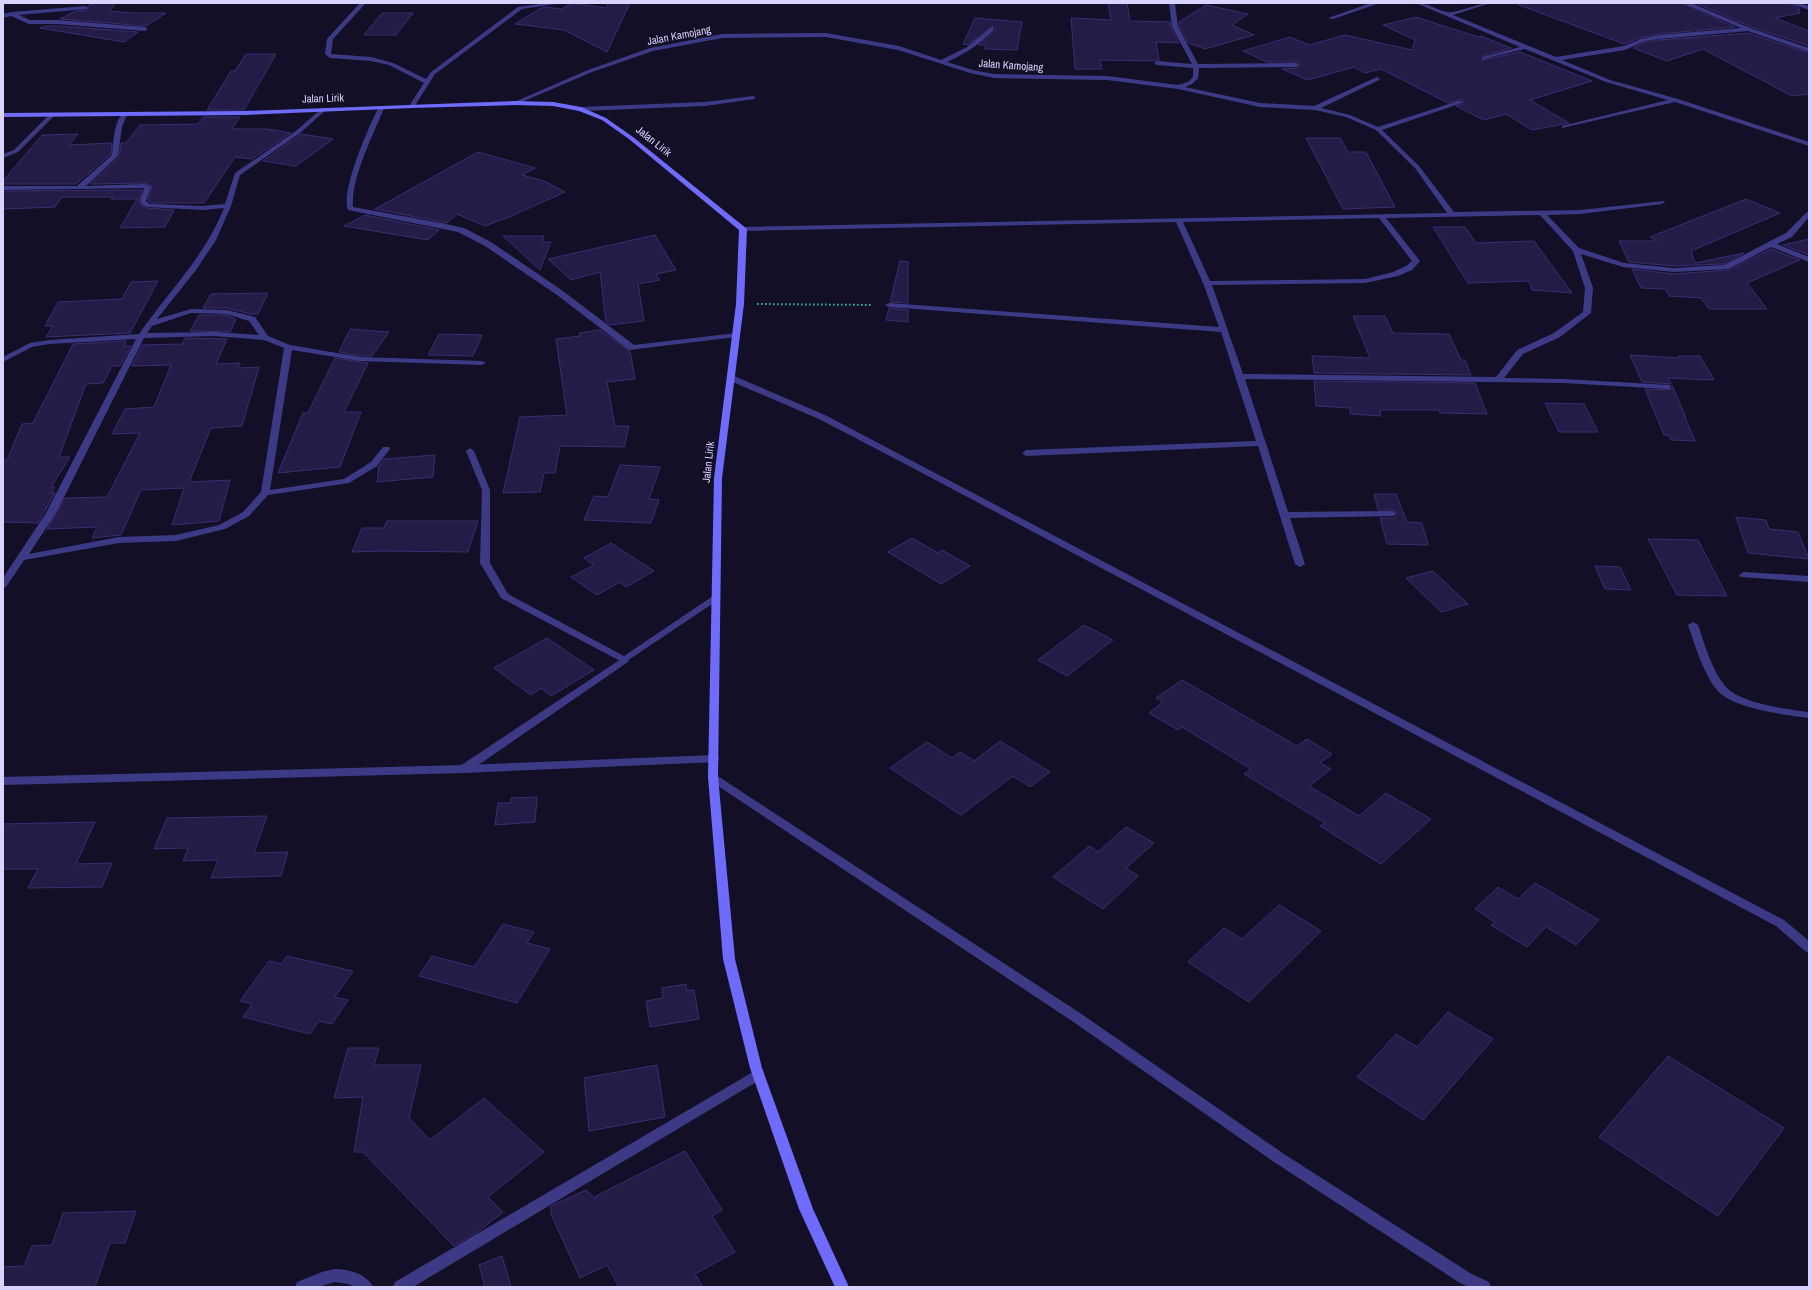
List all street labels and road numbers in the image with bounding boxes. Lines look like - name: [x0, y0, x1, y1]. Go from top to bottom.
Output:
- street label: Jalan Kamojang: [646, 22, 712, 48]
- street label: Jalan Kamojang: [978, 56, 1044, 74]
- street label: Jalan Lirik: [302, 90, 345, 106]
- street label: Jalan Lirik: [633, 123, 675, 160]
- street label: Jalan Lirik: [699, 440, 717, 483]

